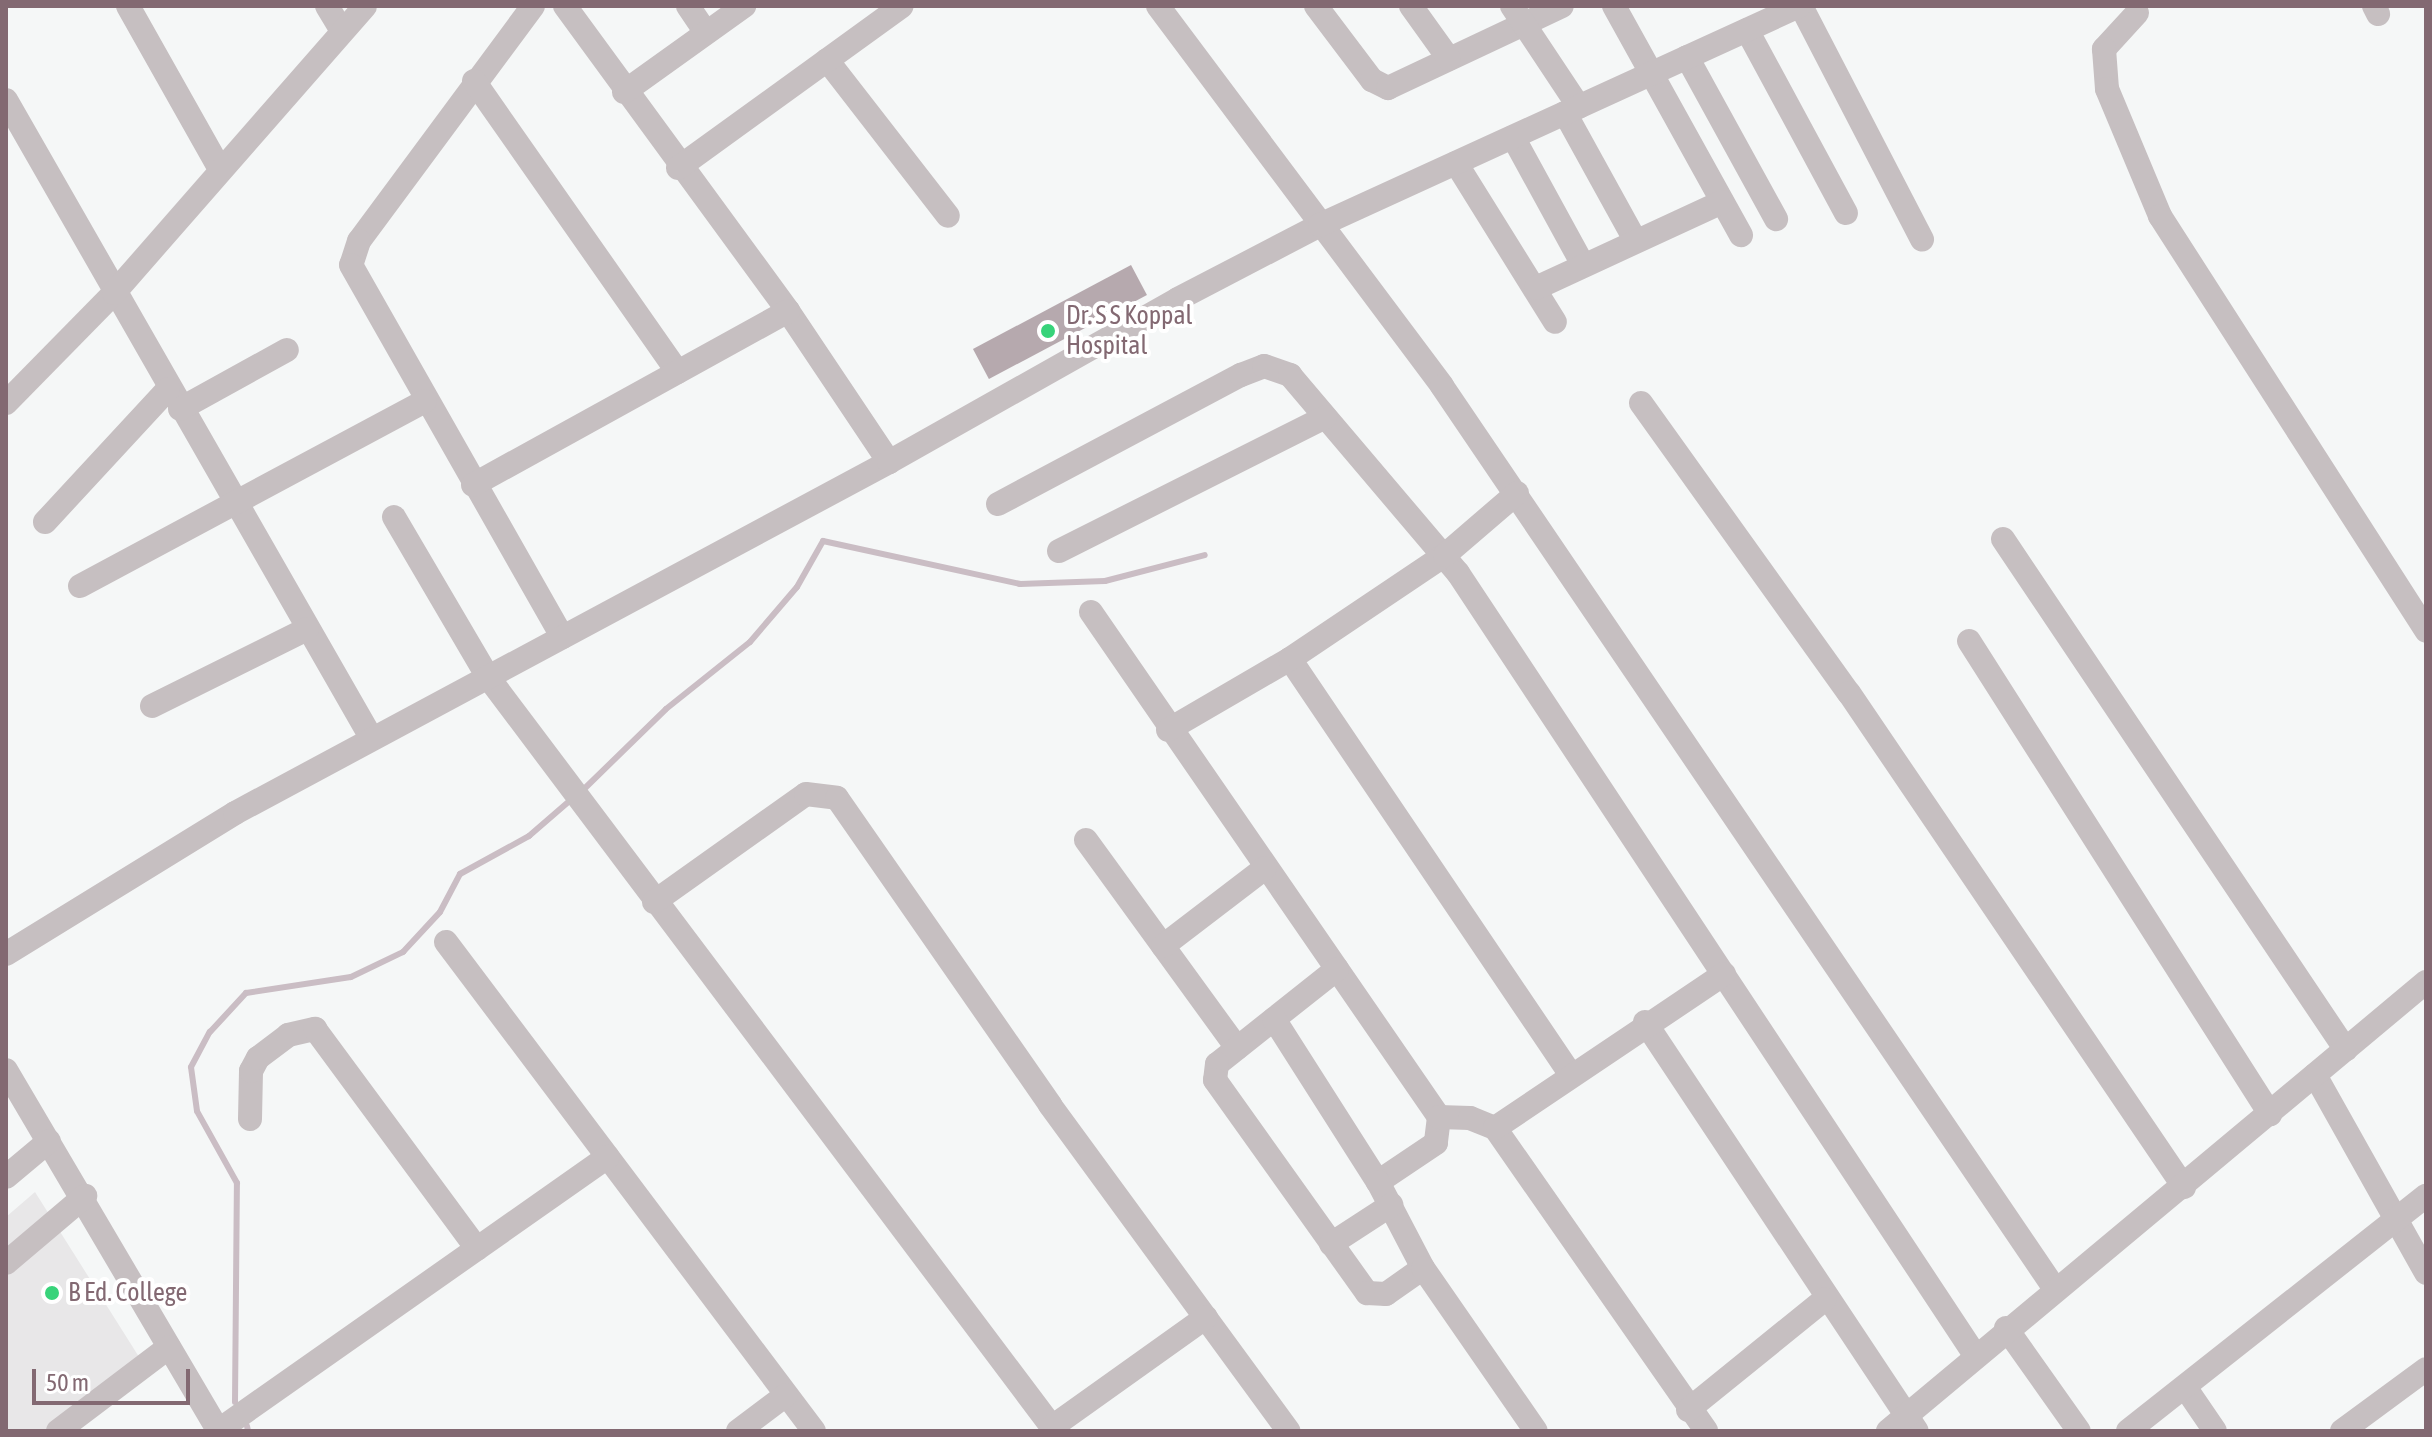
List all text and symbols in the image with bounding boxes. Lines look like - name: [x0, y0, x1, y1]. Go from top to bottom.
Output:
- place label: Dr. S S Koppal Hospital: [1066, 300, 1192, 362]
- marker: Dr. S S Koppal Hospital: [1037, 320, 1059, 342]
- place label: B Ed. College: [68, 1277, 187, 1309]
- marker: B Ed. College: [43, 1284, 61, 1302]
- scale bar: [36, 1353, 194, 1403]
- text: 50 m: [46, 1369, 89, 1396]

